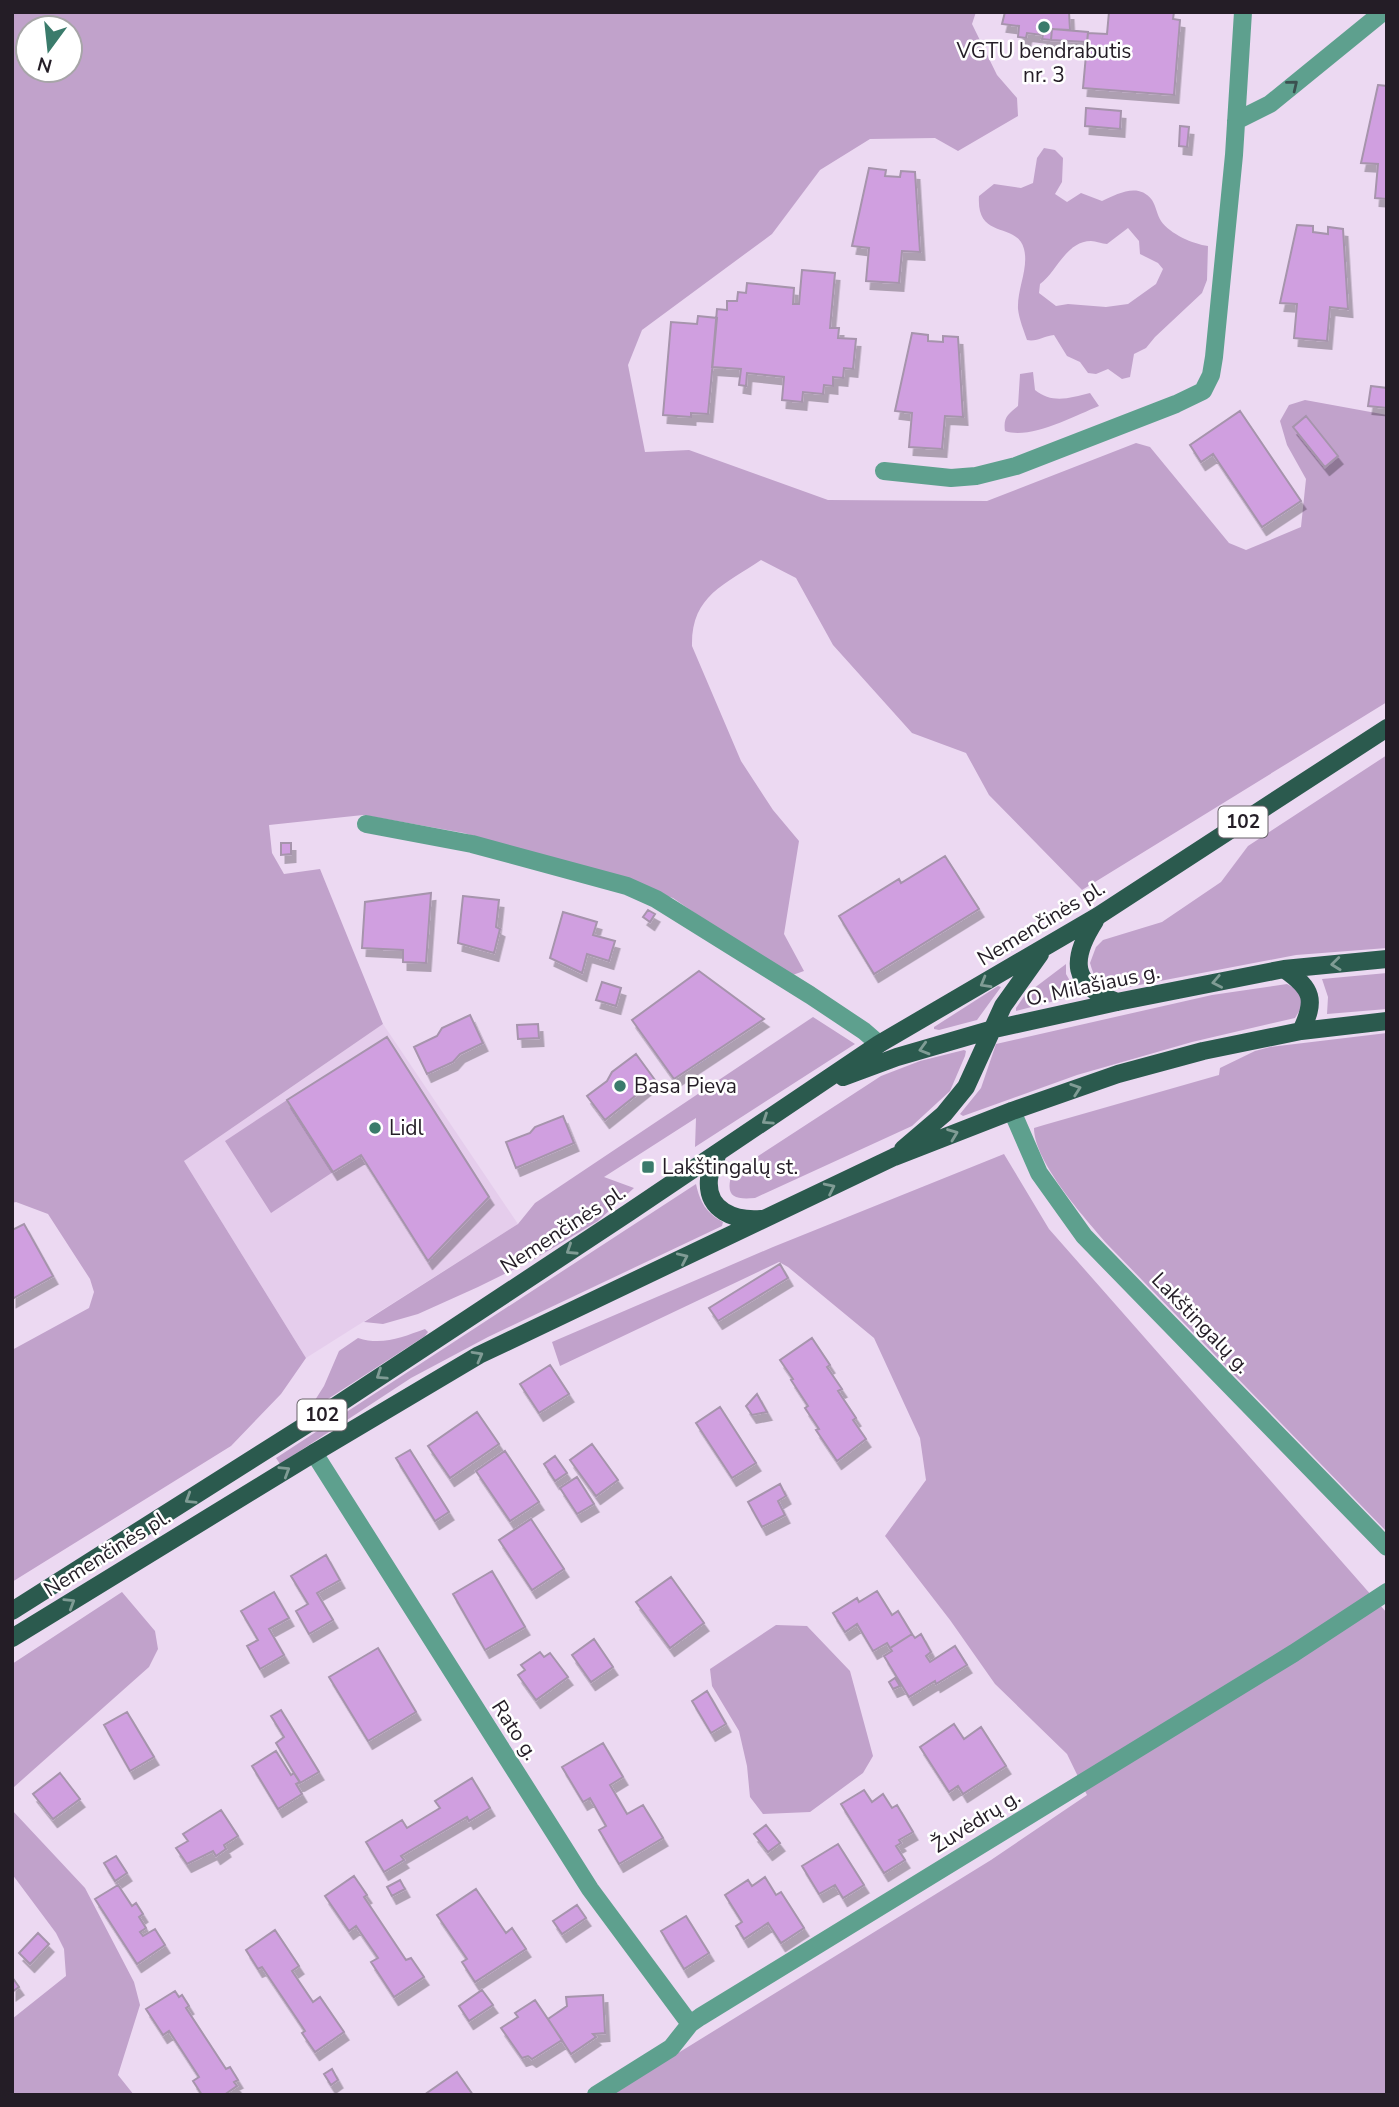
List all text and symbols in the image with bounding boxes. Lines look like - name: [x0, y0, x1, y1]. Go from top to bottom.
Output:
- north arrow: [14, 14, 84, 84]
- marker: VGTU bendrabutis nr. 3: [1036, 19, 1052, 35]
- place label: VGTU bendrabutis nr. 3: [956, 37, 1131, 89]
- text: N: [35, 50, 55, 79]
- one-way arrow: [1285, 81, 1298, 93]
- road number: 102: [1218, 806, 1268, 838]
- street label: Nemenčinės pl.: [972, 874, 1110, 972]
- one-way arrow: [1330, 956, 1341, 971]
- street label: O. Milašiaus g.: [1023, 957, 1163, 1013]
- one-way arrow: [980, 974, 993, 987]
- one-way arrow: [1211, 974, 1223, 989]
- one-way arrow: [918, 1041, 930, 1056]
- place label: Basa Pieva: [634, 1072, 737, 1100]
- marker: Basa Pieva: [612, 1078, 628, 1094]
- one-way arrow: [1070, 1083, 1082, 1097]
- one-way arrow: [762, 1111, 775, 1124]
- place label: Lidl: [389, 1114, 425, 1142]
- marker: Lidl: [367, 1120, 383, 1136]
- one-way arrow: [946, 1128, 958, 1142]
- place label: Lakštingalų st.: [662, 1153, 798, 1181]
- marker: Lakštingalų st.: [640, 1159, 656, 1175]
- street label: Nemenčinės pl.: [495, 1178, 631, 1280]
- one-way arrow: [823, 1183, 835, 1197]
- one-way arrow: [566, 1242, 579, 1255]
- one-way arrow: [676, 1252, 688, 1266]
- street label: Lakštingalų g.: [1145, 1266, 1257, 1380]
- one-way arrow: [471, 1351, 484, 1365]
- one-way arrow: [376, 1367, 389, 1379]
- road number: 102: [298, 1400, 346, 1430]
- one-way arrow: [277, 1466, 290, 1479]
- one-way arrow: [184, 1490, 197, 1503]
- street label: Nemenčinės pl.: [38, 1503, 176, 1603]
- one-way arrow: [63, 1598, 76, 1611]
- street label: Rato g.: [485, 1694, 545, 1766]
- street label: Žuvėdrų g.: [926, 1783, 1026, 1859]

